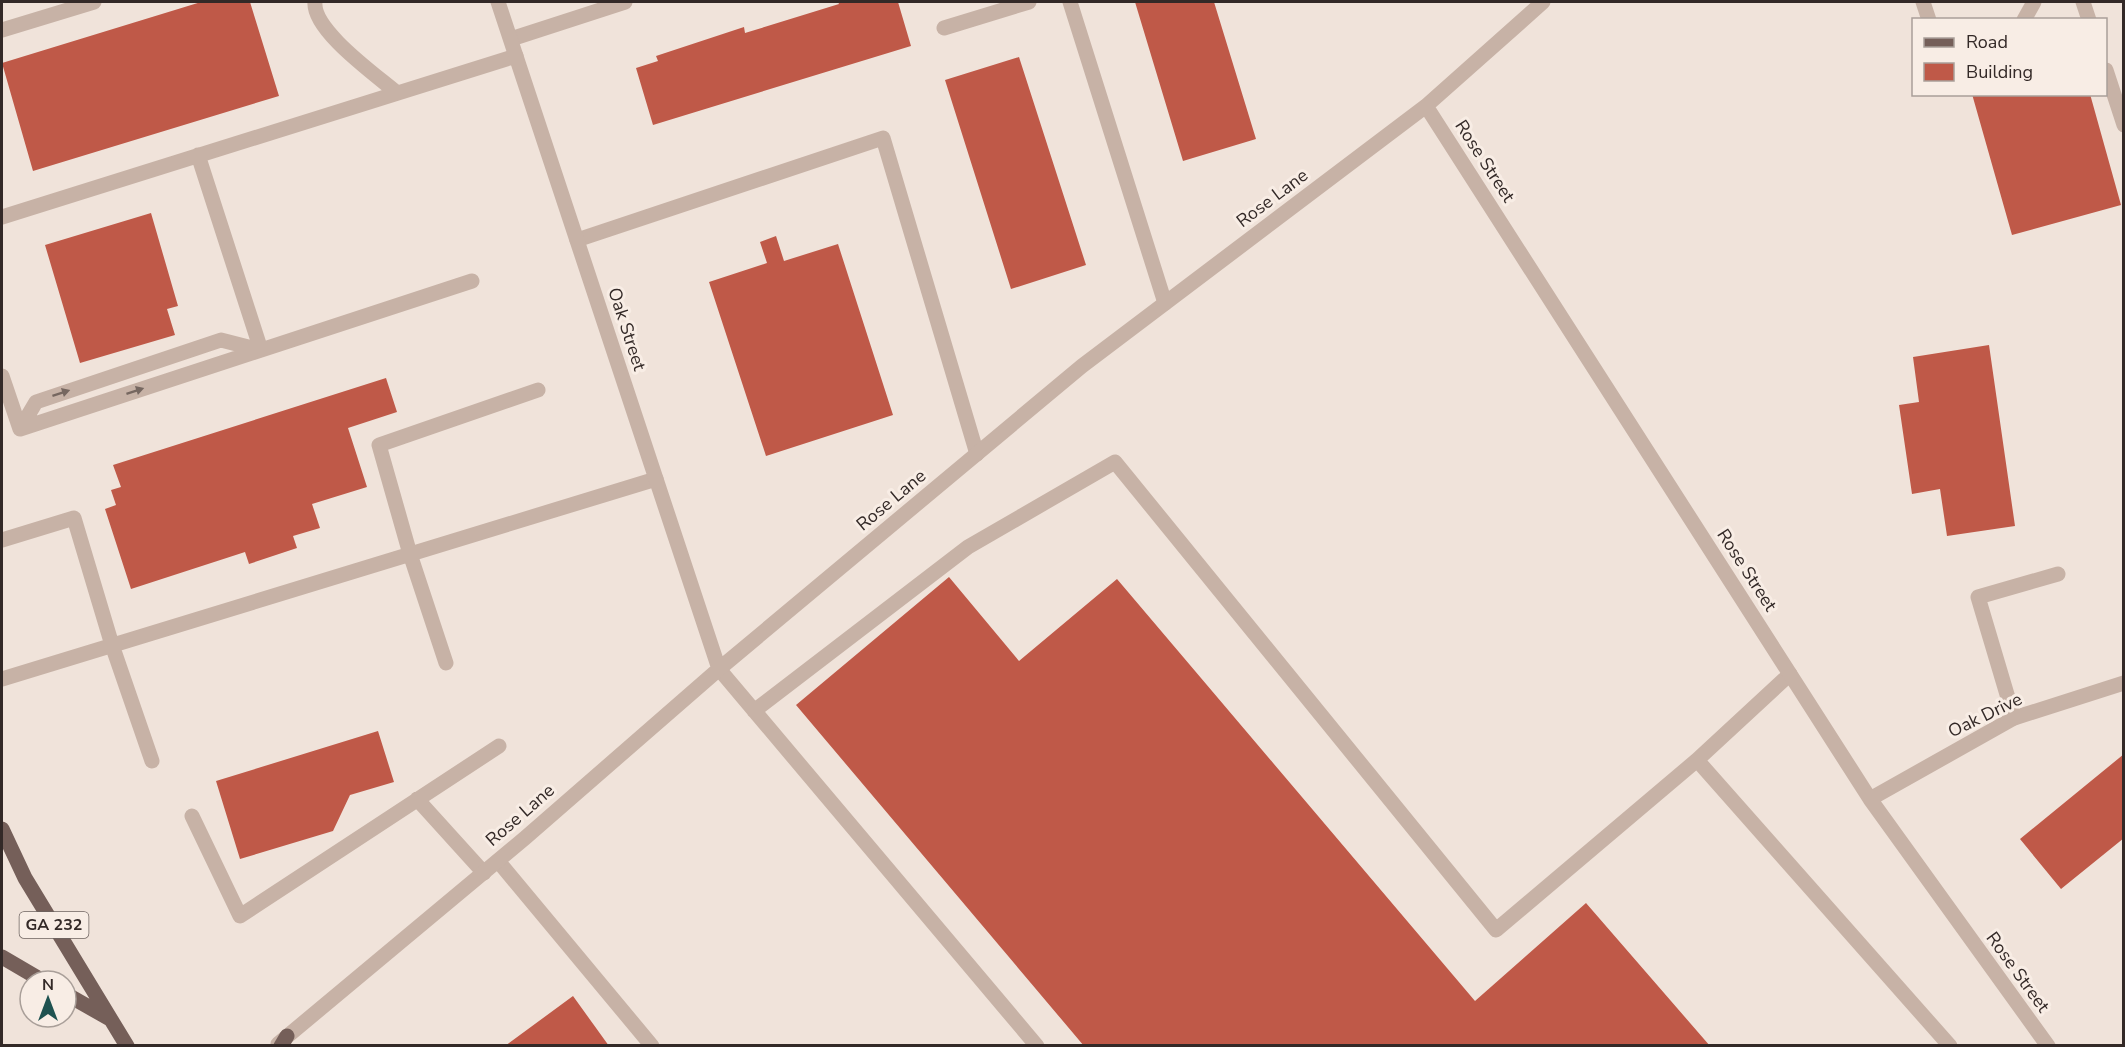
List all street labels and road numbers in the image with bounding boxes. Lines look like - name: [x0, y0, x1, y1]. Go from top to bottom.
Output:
- street label: Rose Street: [1449, 115, 1521, 207]
- street label: Rose Lane: [1231, 163, 1313, 233]
- street label: Oak Street: [602, 284, 652, 374]
- street label: Rose Lane: [851, 464, 931, 536]
- street label: Rose Street: [1711, 524, 1783, 616]
- street label: Oak Drive: [1944, 687, 2026, 743]
- street label: Rose Lane: [480, 778, 560, 852]
- road number: GA 232: [20, 912, 88, 938]
- street label: Rose Street: [1981, 927, 2056, 1018]

